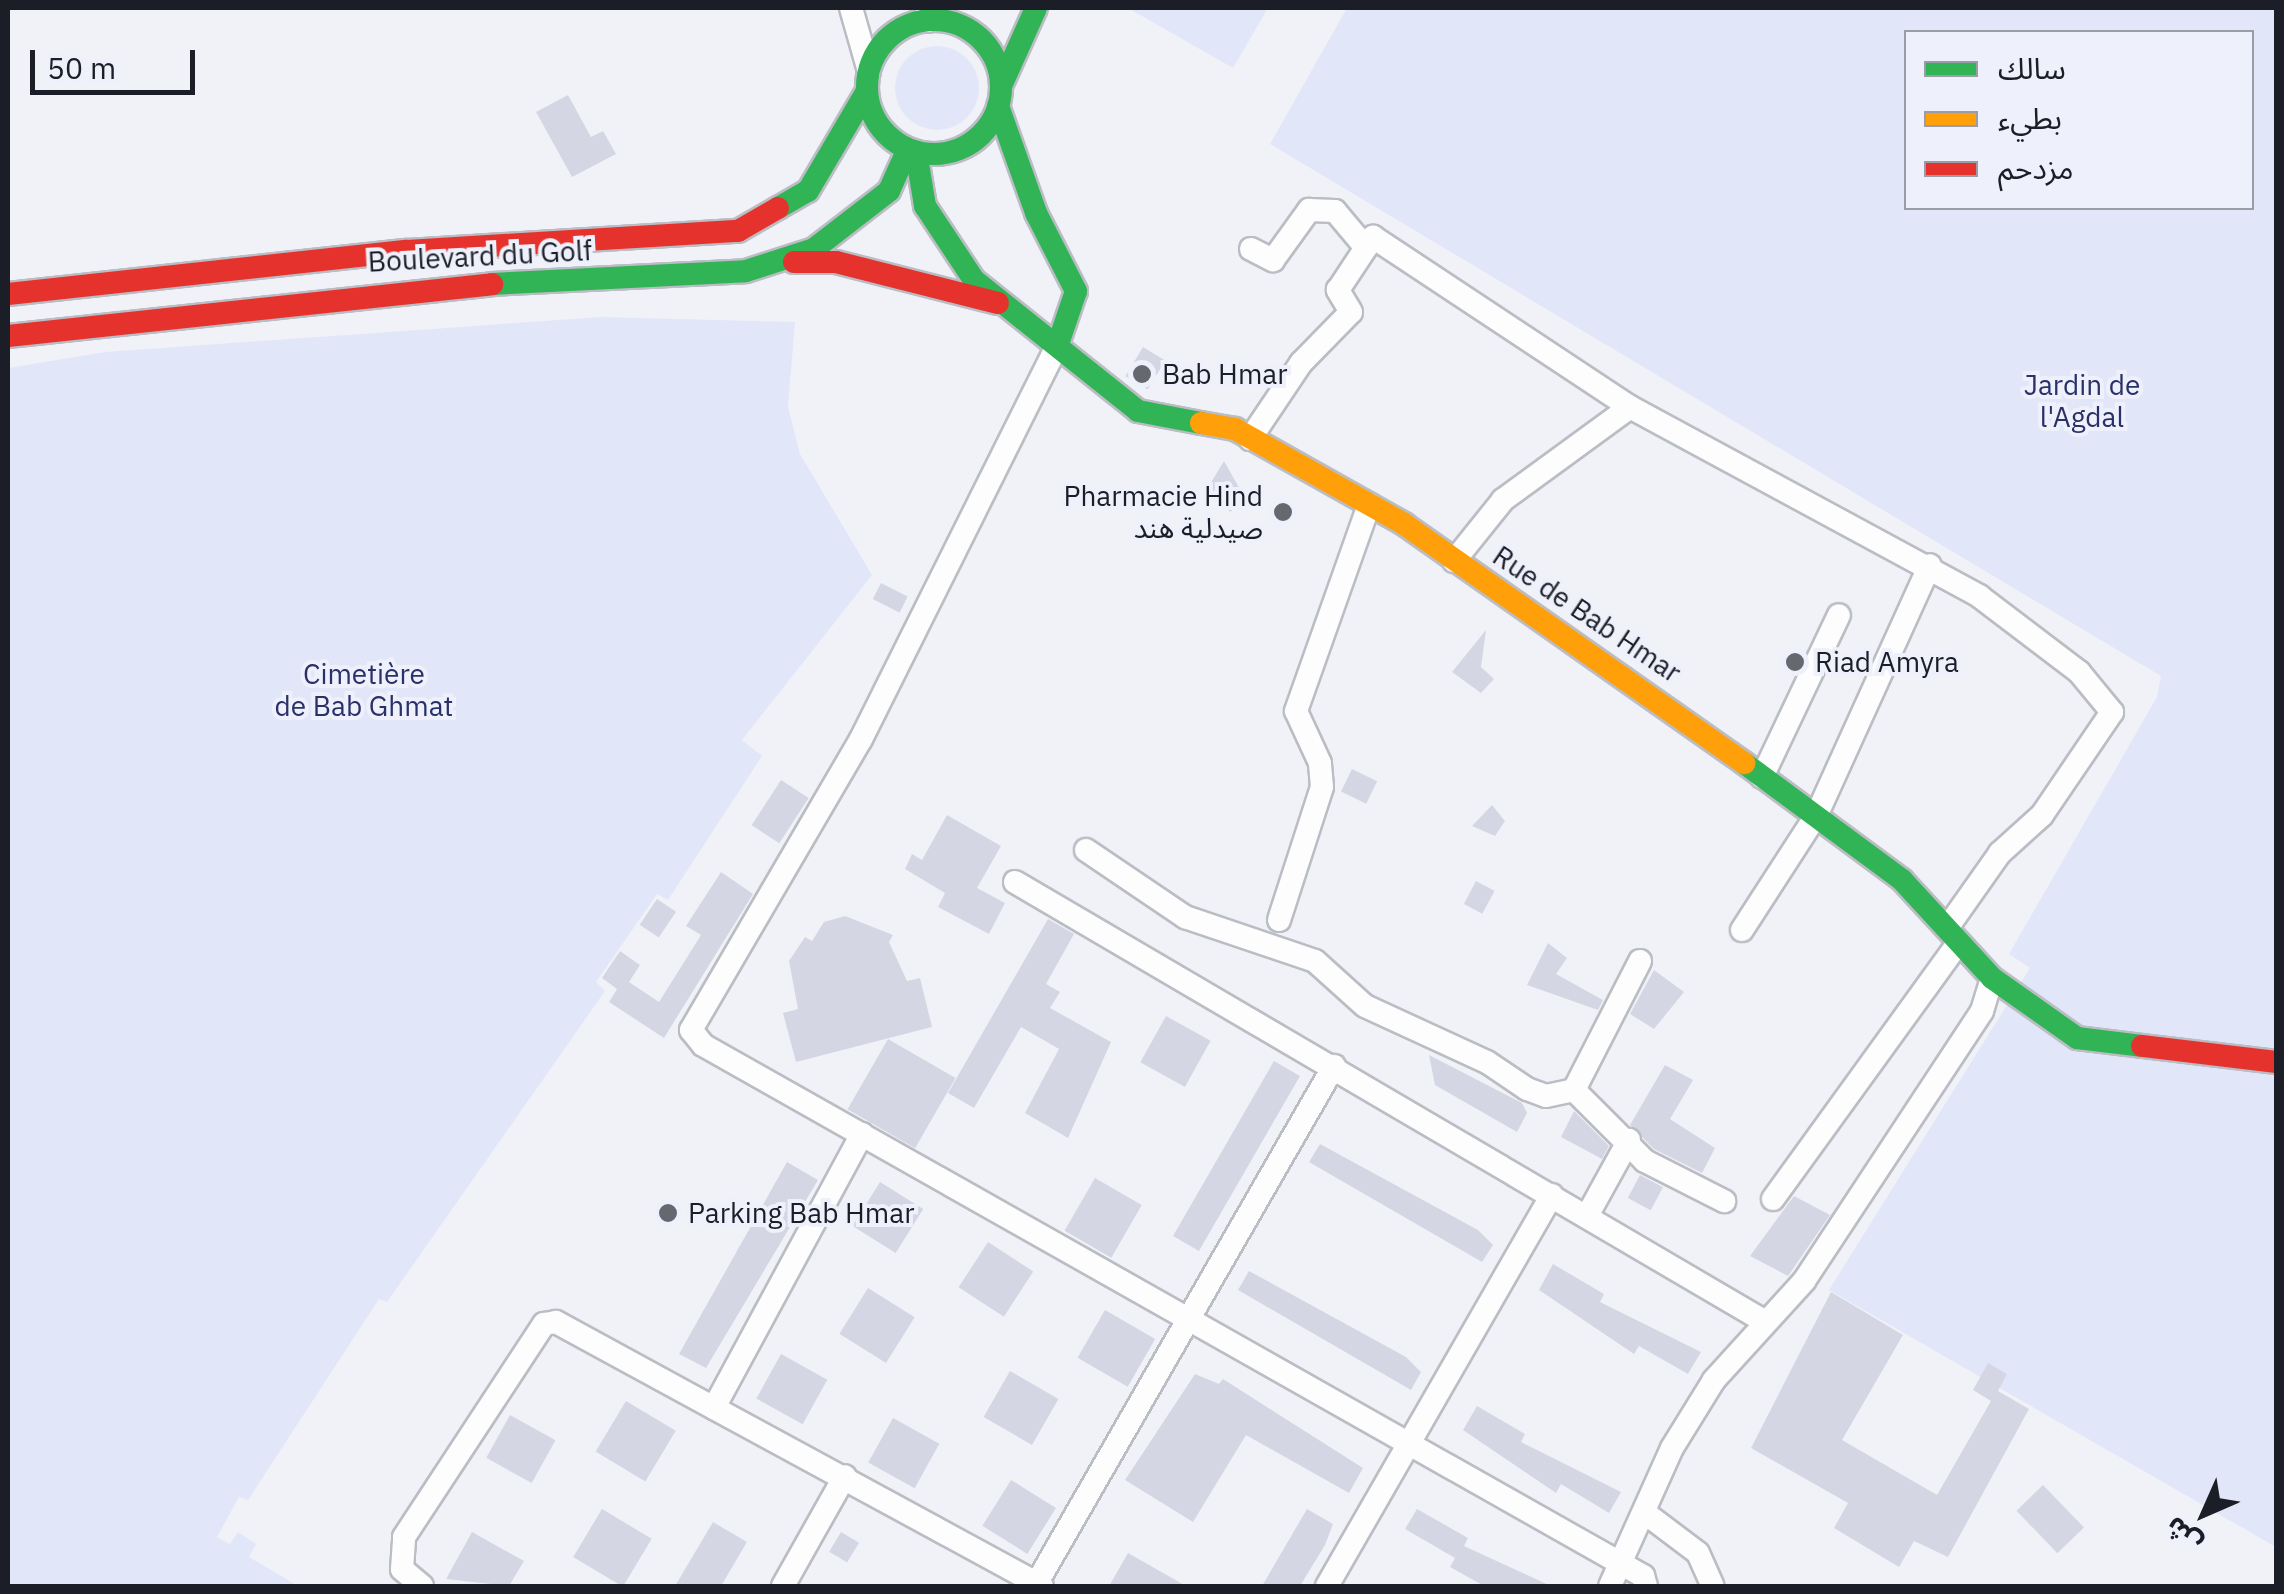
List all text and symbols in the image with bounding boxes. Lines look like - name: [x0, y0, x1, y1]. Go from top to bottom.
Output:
- scale bar: [35, 30, 200, 92]
- legend: [1904, 30, 2254, 210]
- text: 50 m: [47, 48, 116, 87]
- text: سالك: [1998, 48, 2066, 87]
- text: بطيء: [1998, 98, 2062, 137]
- text: مزدحم: [1998, 148, 2074, 187]
- street label: Boulevard du Golf: [367, 233, 593, 279]
- place label: Bab Hmar: [1162, 357, 1288, 391]
- marker: Bab Hmar: [1131, 363, 1153, 385]
- park label: Jardin de l'Agdal: [2024, 368, 2140, 434]
- place label: Pharmacie Hind صيدلية هند: [1064, 479, 1263, 545]
- marker: Pharmacie Hind صيدلية هند: [1272, 501, 1294, 523]
- street label: Rue de Bab Hmar: [1487, 539, 1687, 689]
- place label: Riad Amyra: [1815, 645, 1959, 679]
- marker: Riad Amyra: [1784, 651, 1806, 673]
- park label: Cimetière de Bab Ghmat: [275, 657, 453, 723]
- place label: Parking Bab Hmar: [688, 1196, 915, 1230]
- marker: Parking Bab Hmar: [657, 1202, 679, 1224]
- north arrow: [2154, 1464, 2254, 1564]
- text: ش: [2156, 1509, 2209, 1562]

